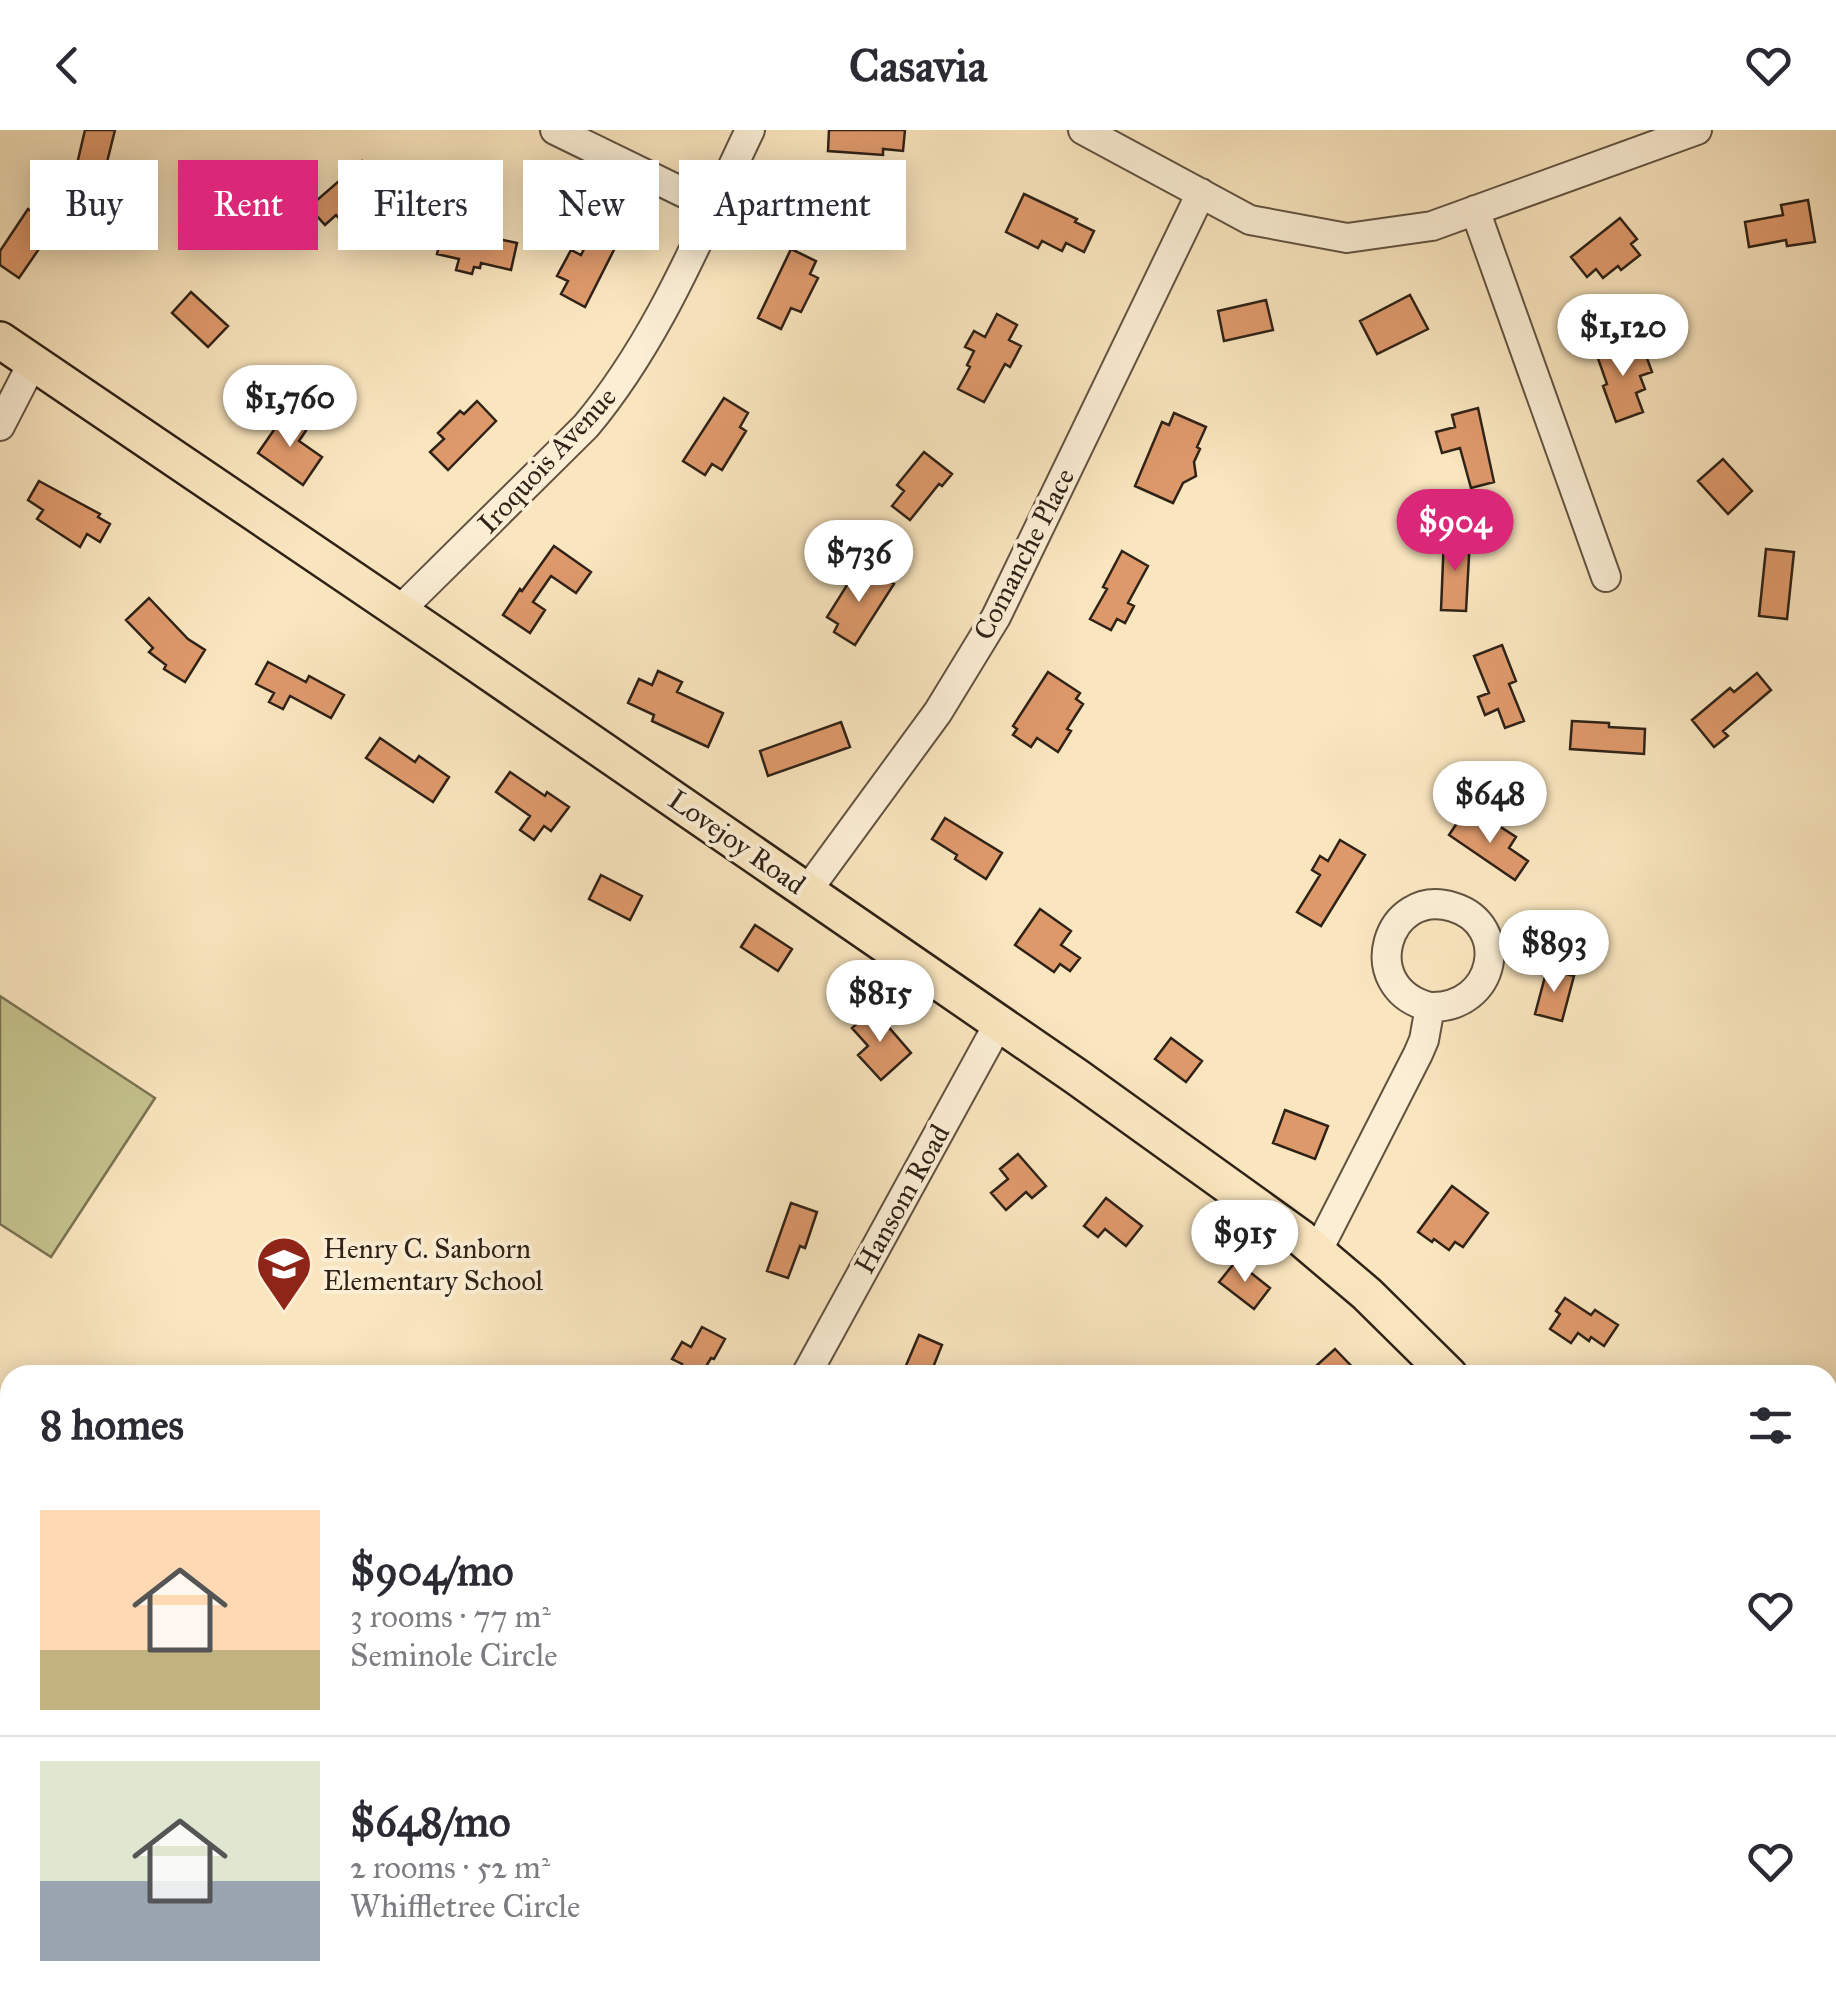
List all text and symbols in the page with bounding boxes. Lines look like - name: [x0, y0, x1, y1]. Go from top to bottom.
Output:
- icon: back: [40, 38, 95, 93]
- text: Casavia: [849, 38, 987, 93]
- icon: heart: [1741, 38, 1796, 93]
- chip: Buy: [30, 160, 158, 250]
- chip: Rent: [178, 160, 318, 250]
- chip: Filters: [338, 160, 503, 250]
- chip: New: [523, 160, 659, 250]
- chip: Apartment: [679, 160, 906, 250]
- pin: $1,120: [1542, 294, 1704, 379]
- text: $1,120: [1579, 307, 1667, 346]
- pin: $1,760: [209, 365, 371, 450]
- text: $1,760: [245, 378, 335, 417]
- street label: Iroquois Avenue: [470, 380, 624, 540]
- street label: Comanche Place: [966, 462, 1082, 646]
- pin: $904: [1396, 489, 1514, 574]
- text: $904: [1419, 502, 1491, 541]
- pin: $736: [800, 520, 918, 605]
- text: $736: [826, 533, 892, 572]
- pin: $648: [1431, 761, 1549, 846]
- text: $648: [1455, 774, 1525, 813]
- street label: Lovejoy Road: [662, 782, 812, 902]
- pin: $893: [1495, 910, 1613, 995]
- text: $893: [1521, 923, 1587, 962]
- pin: $815: [821, 960, 939, 1045]
- text: $815: [848, 973, 912, 1012]
- street label: Hansom Road: [847, 1118, 957, 1280]
- pin: $915: [1186, 1200, 1304, 1285]
- text: $915: [1213, 1213, 1277, 1252]
- place label: Henry C. Sanborn Elementary School: [323, 1231, 544, 1298]
- school or university icon: Henry C. Sanborn Elementary School: [254, 1234, 314, 1313]
- icon: filters: [1743, 1398, 1798, 1453]
- text: 8 homes: [40, 1399, 184, 1451]
- text: $904/mo: [350, 1545, 514, 1597]
- icon: home: [120, 1550, 240, 1670]
- icon: heart: [1743, 1583, 1798, 1638]
- text: 3 rooms · 77 m²: [350, 1597, 551, 1636]
- text: Seminole Circle: [350, 1636, 558, 1675]
- text: $648/mo: [350, 1796, 510, 1848]
- icon: home: [120, 1801, 240, 1921]
- icon: heart: [1743, 1834, 1798, 1889]
- text: 2 rooms · 52 m²: [350, 1848, 550, 1887]
- text: Whiffletree Circle: [350, 1887, 580, 1926]

